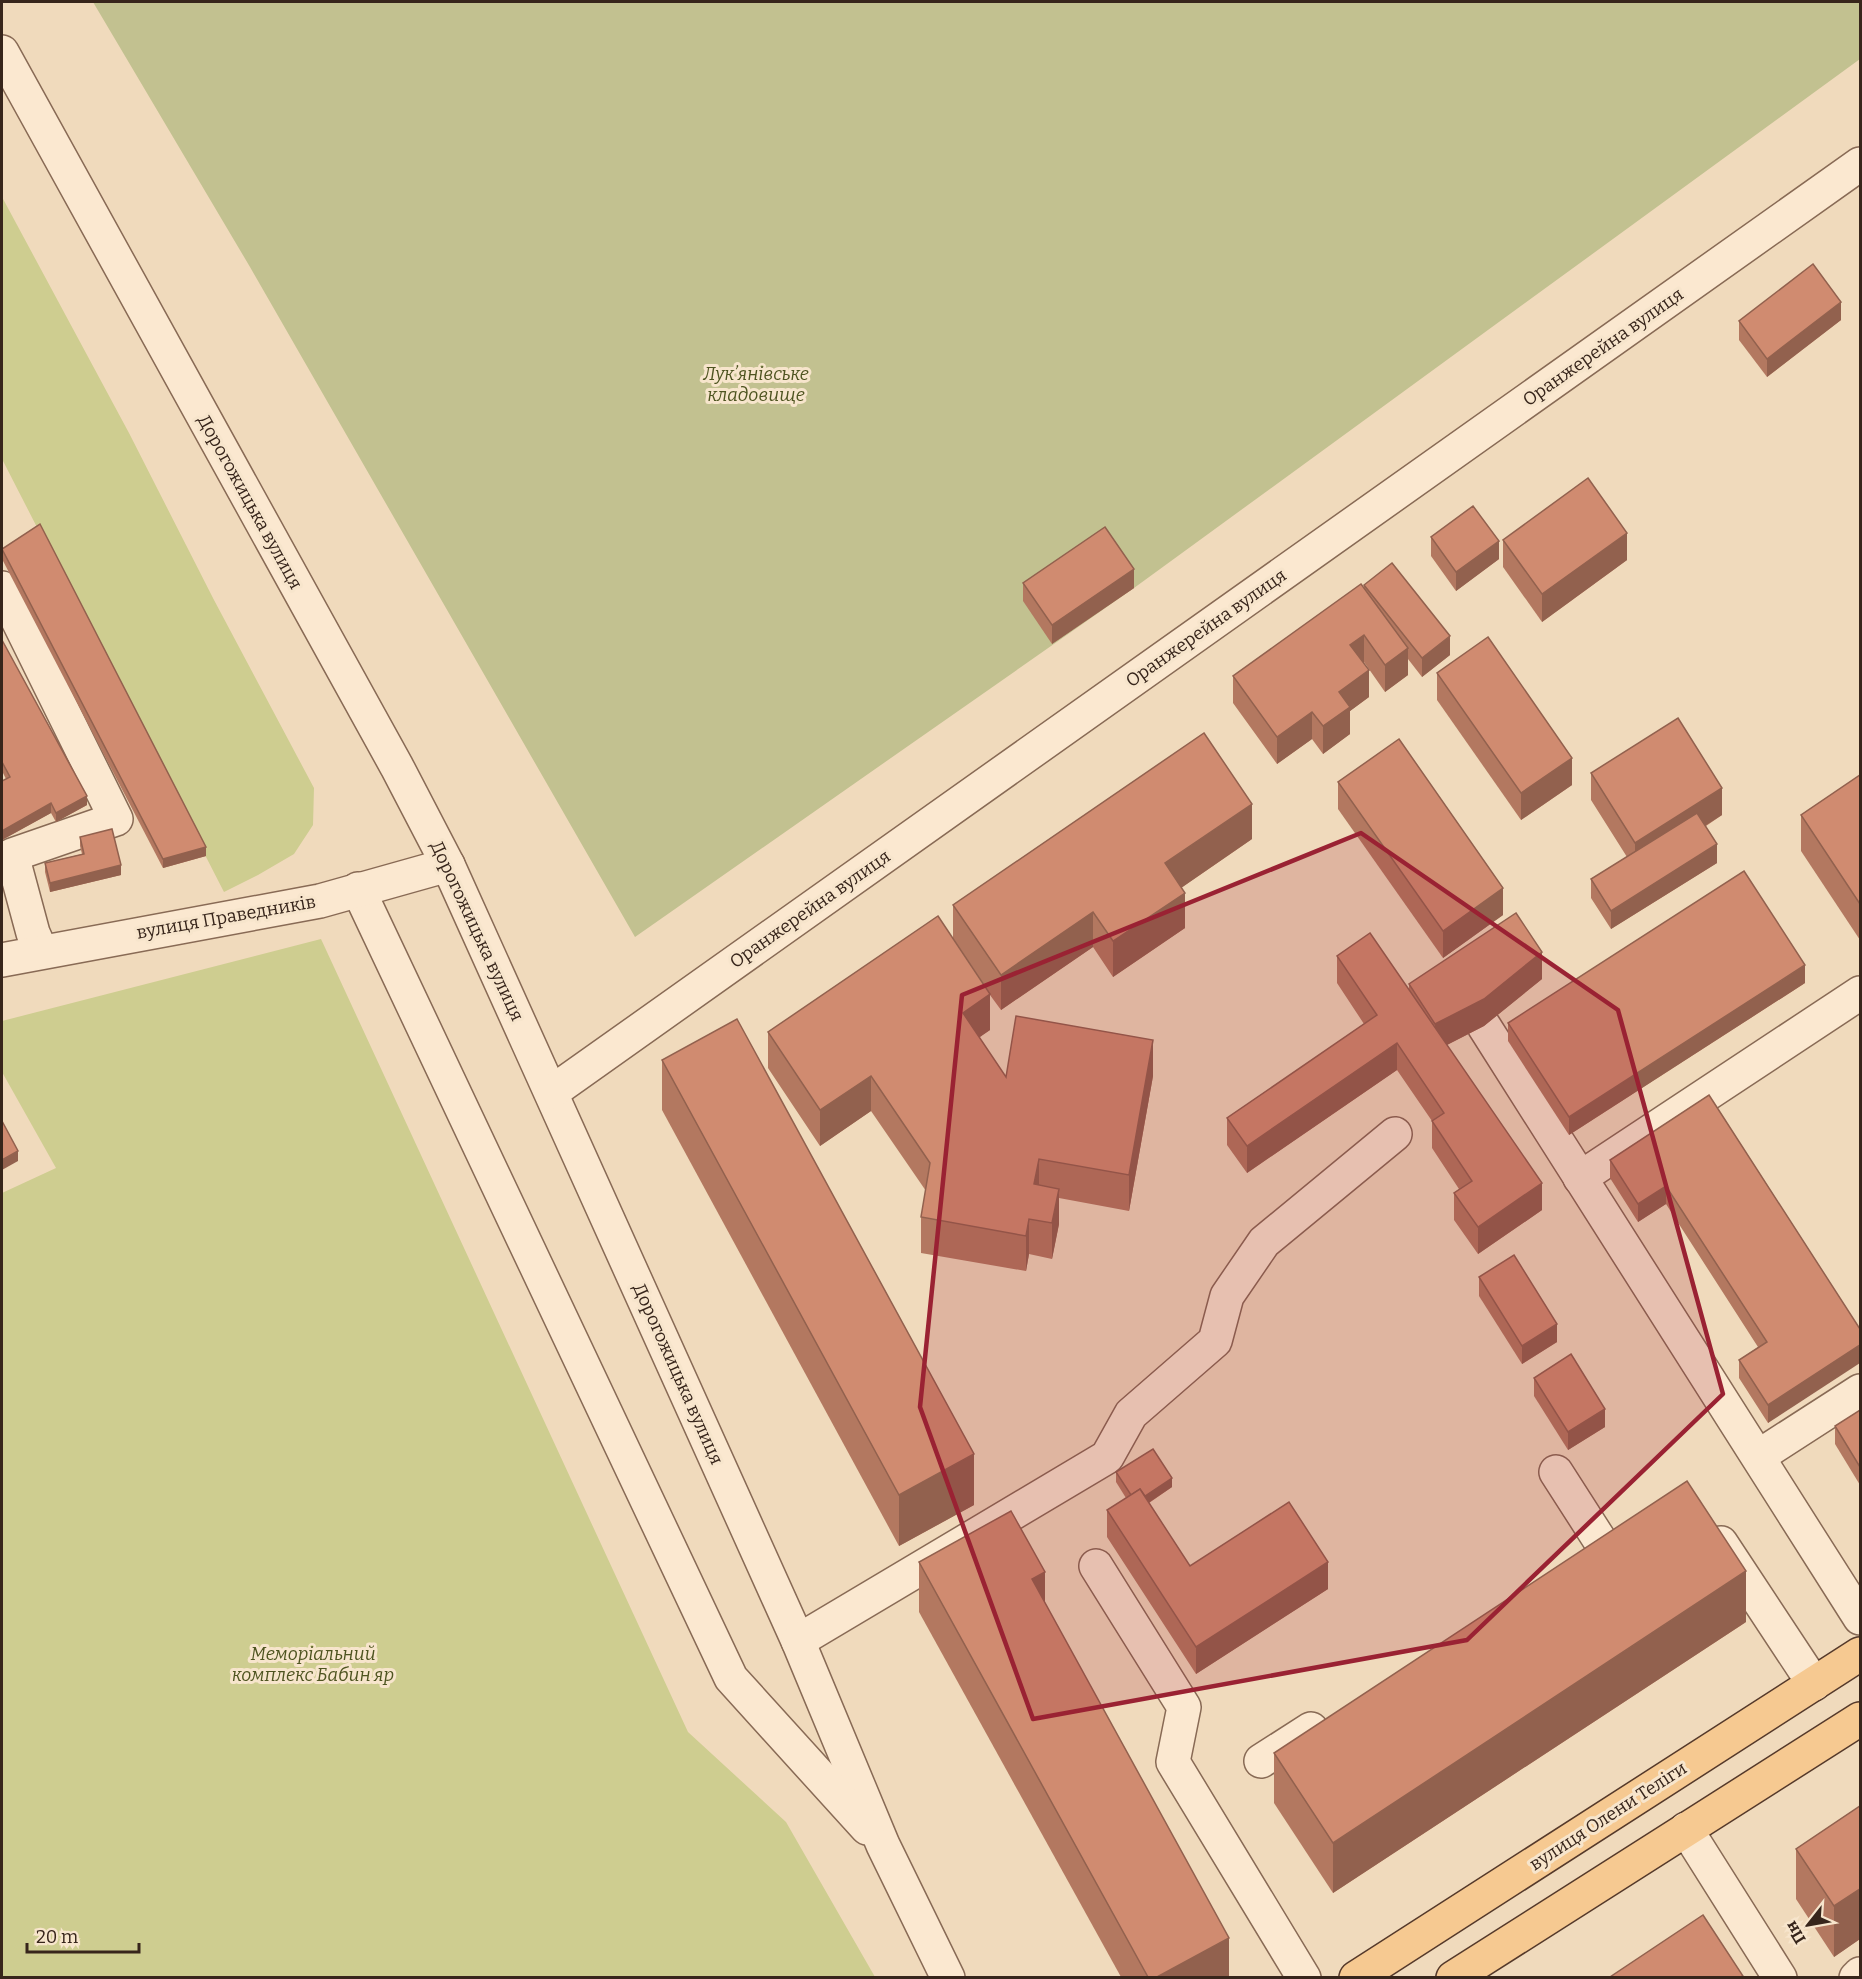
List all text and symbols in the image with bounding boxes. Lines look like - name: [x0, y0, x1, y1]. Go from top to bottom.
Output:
- street label: Оранжерейна вулиця: [1518, 283, 1688, 411]
- park label: Лукʼянівське кладовище: [702, 363, 809, 406]
- street label: Дорогожицька вулиця: [193, 411, 307, 593]
- street label: Оранжерейна вулиця: [1121, 564, 1291, 692]
- street label: Дорогожицька вулиця: [426, 838, 528, 1024]
- street label: Оранжерейна вулиця: [725, 845, 895, 973]
- street label: вулиця Праведників: [135, 890, 317, 944]
- street label: Дорогожицька вулиця: [628, 1280, 728, 1468]
- park label: Меморіальний комплекс Бабин яр: [232, 1643, 394, 1686]
- street label: вулиця Олени Теліги: [1525, 1757, 1691, 1875]
- north arrow: [1778, 1895, 1838, 1955]
- scale bar: [27, 1916, 140, 1954]
- text: Пн: [1781, 1917, 1810, 1947]
- text: 20 m: [36, 1926, 78, 1948]

